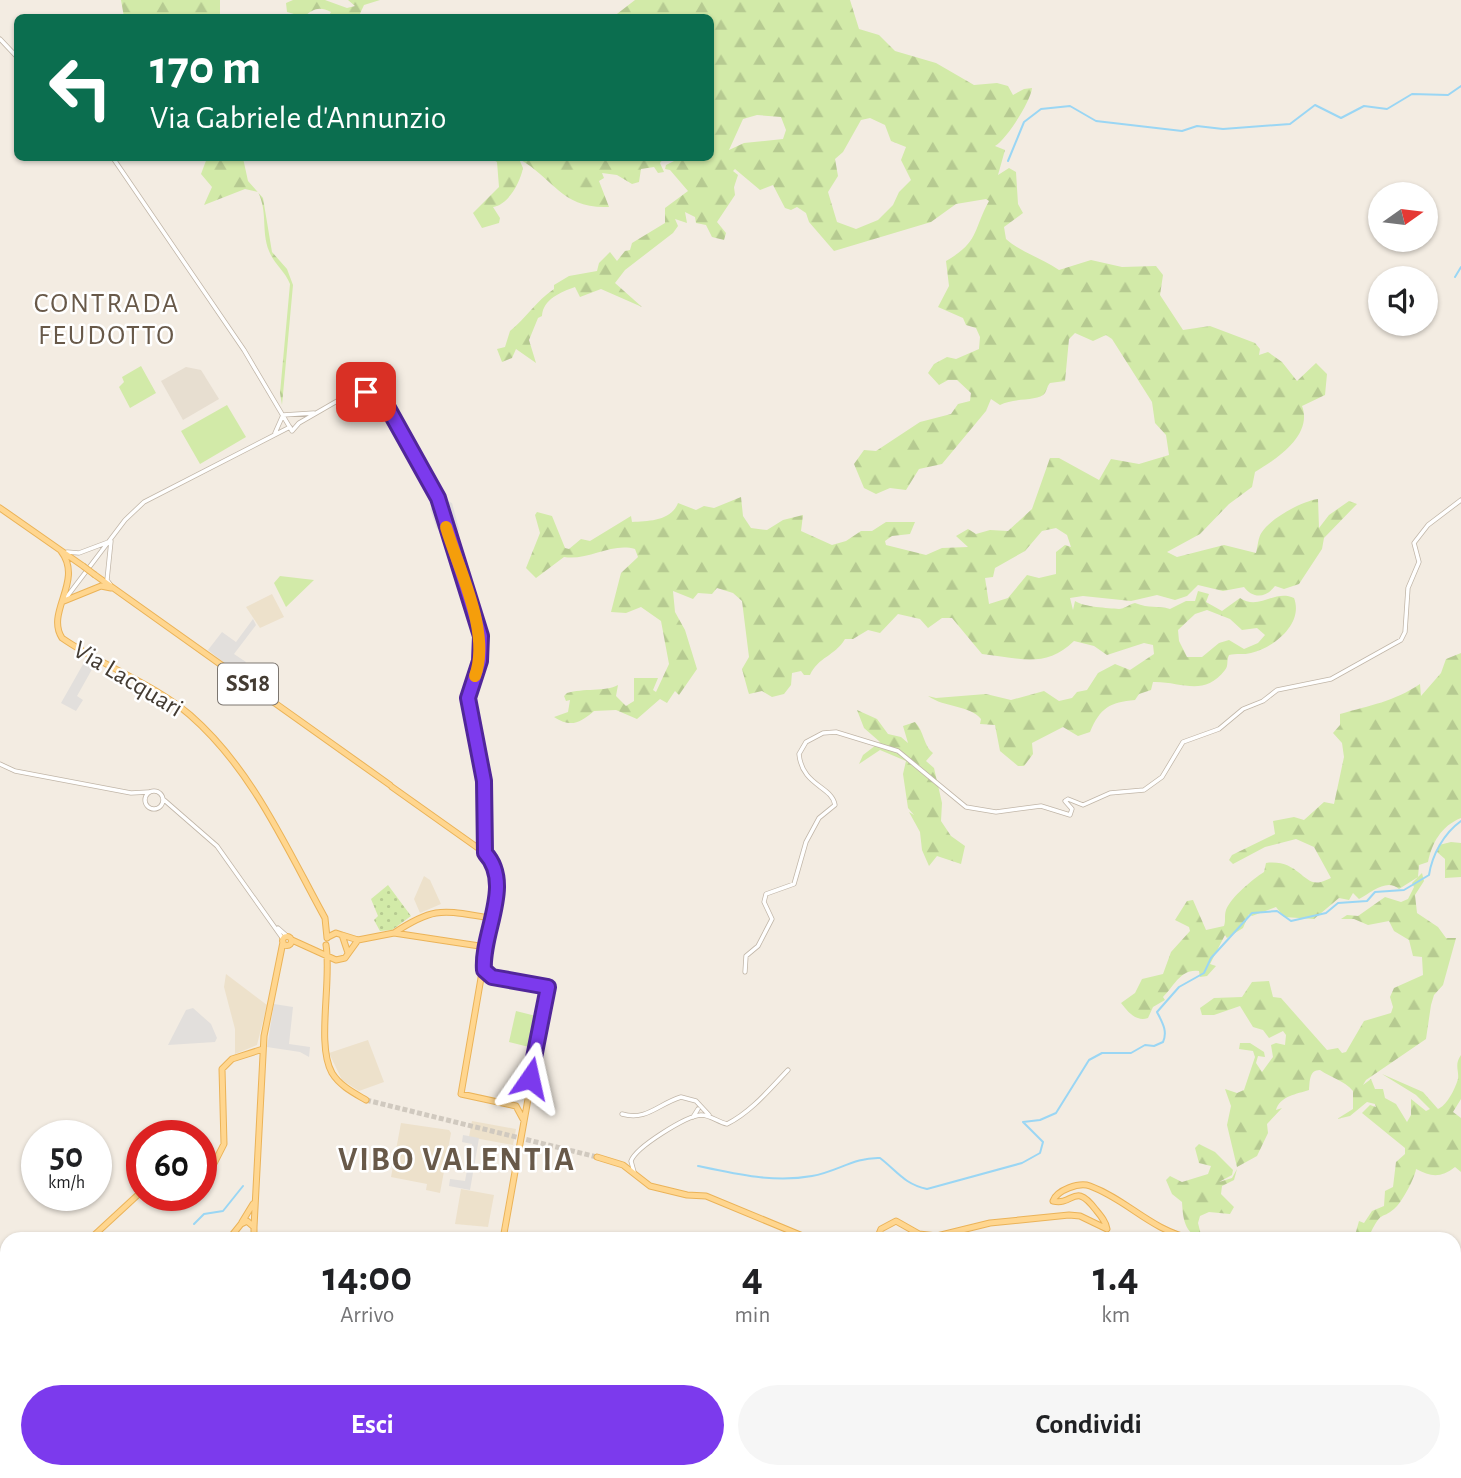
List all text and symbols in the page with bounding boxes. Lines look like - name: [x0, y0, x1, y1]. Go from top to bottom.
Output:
- icon: left: [35, 42, 126, 133]
- text: 170 m: [150, 44, 261, 93]
- text: Via Gabriele d'Annunzio: [150, 102, 446, 134]
- north arrow: [1368, 182, 1438, 252]
- map controls: [1368, 182, 1438, 336]
- button: sound: [1368, 266, 1438, 336]
- district label: CONTRADA FEUDOTTO: [34, 290, 180, 350]
- pin: [336, 362, 396, 422]
- icon: arrive: [347, 373, 385, 411]
- street label: Via Lacquari: [69, 636, 187, 722]
- road number: SS18: [218, 664, 278, 704]
- position arrow: [493, 1041, 567, 1115]
- speed limit sign: 60: [126, 1120, 217, 1211]
- text: 50: [50, 1139, 83, 1174]
- district label: VIBO VALENTIA: [338, 1144, 576, 1177]
- text: km/h: [48, 1174, 85, 1192]
- text: 14:00: [322, 1256, 412, 1298]
- text: 4: [742, 1256, 763, 1298]
- text: 1.4: [1093, 1256, 1139, 1298]
- text: Arrivo: [340, 1304, 394, 1327]
- text: min: [734, 1304, 770, 1327]
- text: km: [1101, 1304, 1130, 1327]
- button: Esci: [21, 1385, 724, 1465]
- button: Condividi: [738, 1385, 1440, 1465]

